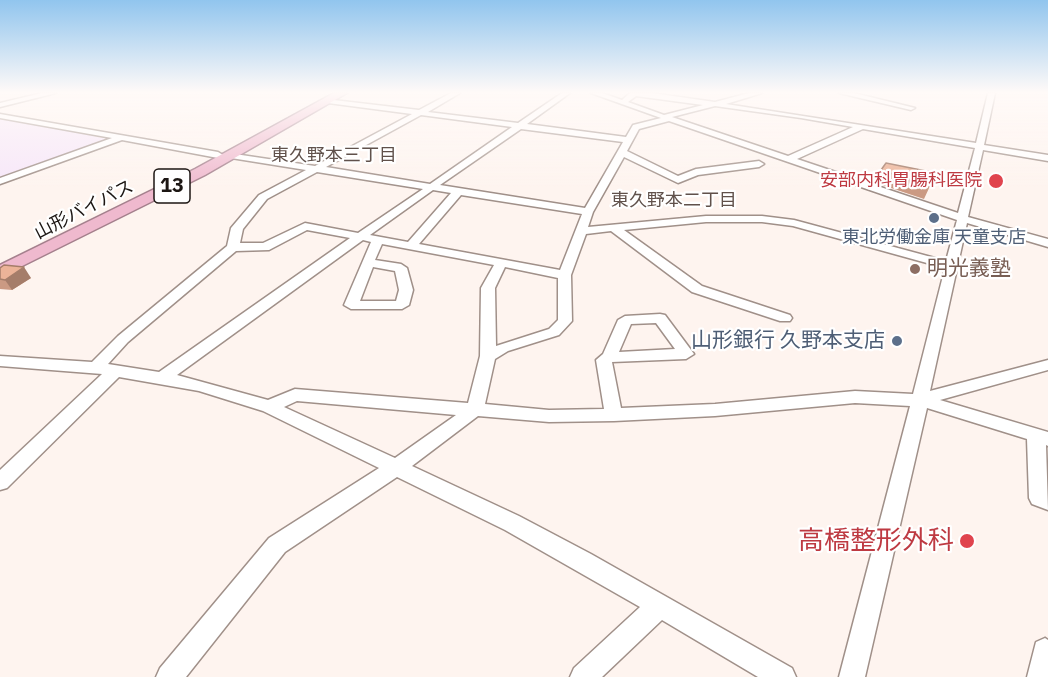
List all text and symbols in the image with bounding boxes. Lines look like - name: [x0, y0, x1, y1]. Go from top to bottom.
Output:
- district label: 東久野本三丁目: [271, 145, 397, 167]
- road number: 13: [154, 169, 190, 203]
- place label: 安部内科胃腸科医院: [820, 170, 982, 192]
- marker: 安部内科胃腸科医院: [987, 172, 1005, 190]
- street label: 山形バイパス: [31, 176, 137, 244]
- district label: 東久野本二丁目: [611, 190, 737, 212]
- marker: 東北労働金庫 天童支店: [927, 211, 941, 225]
- place label: 東北労働金庫 天童支店: [842, 227, 1026, 249]
- place label: 明光義塾: [927, 256, 1011, 282]
- marker: 明光義塾: [908, 262, 922, 276]
- place label: 山形銀行 久野本支店: [691, 328, 885, 354]
- marker: 山形銀行 久野本支店: [890, 334, 904, 348]
- place label: 高橋整形外科: [798, 525, 954, 557]
- marker: 高橋整形外科: [958, 532, 976, 550]

